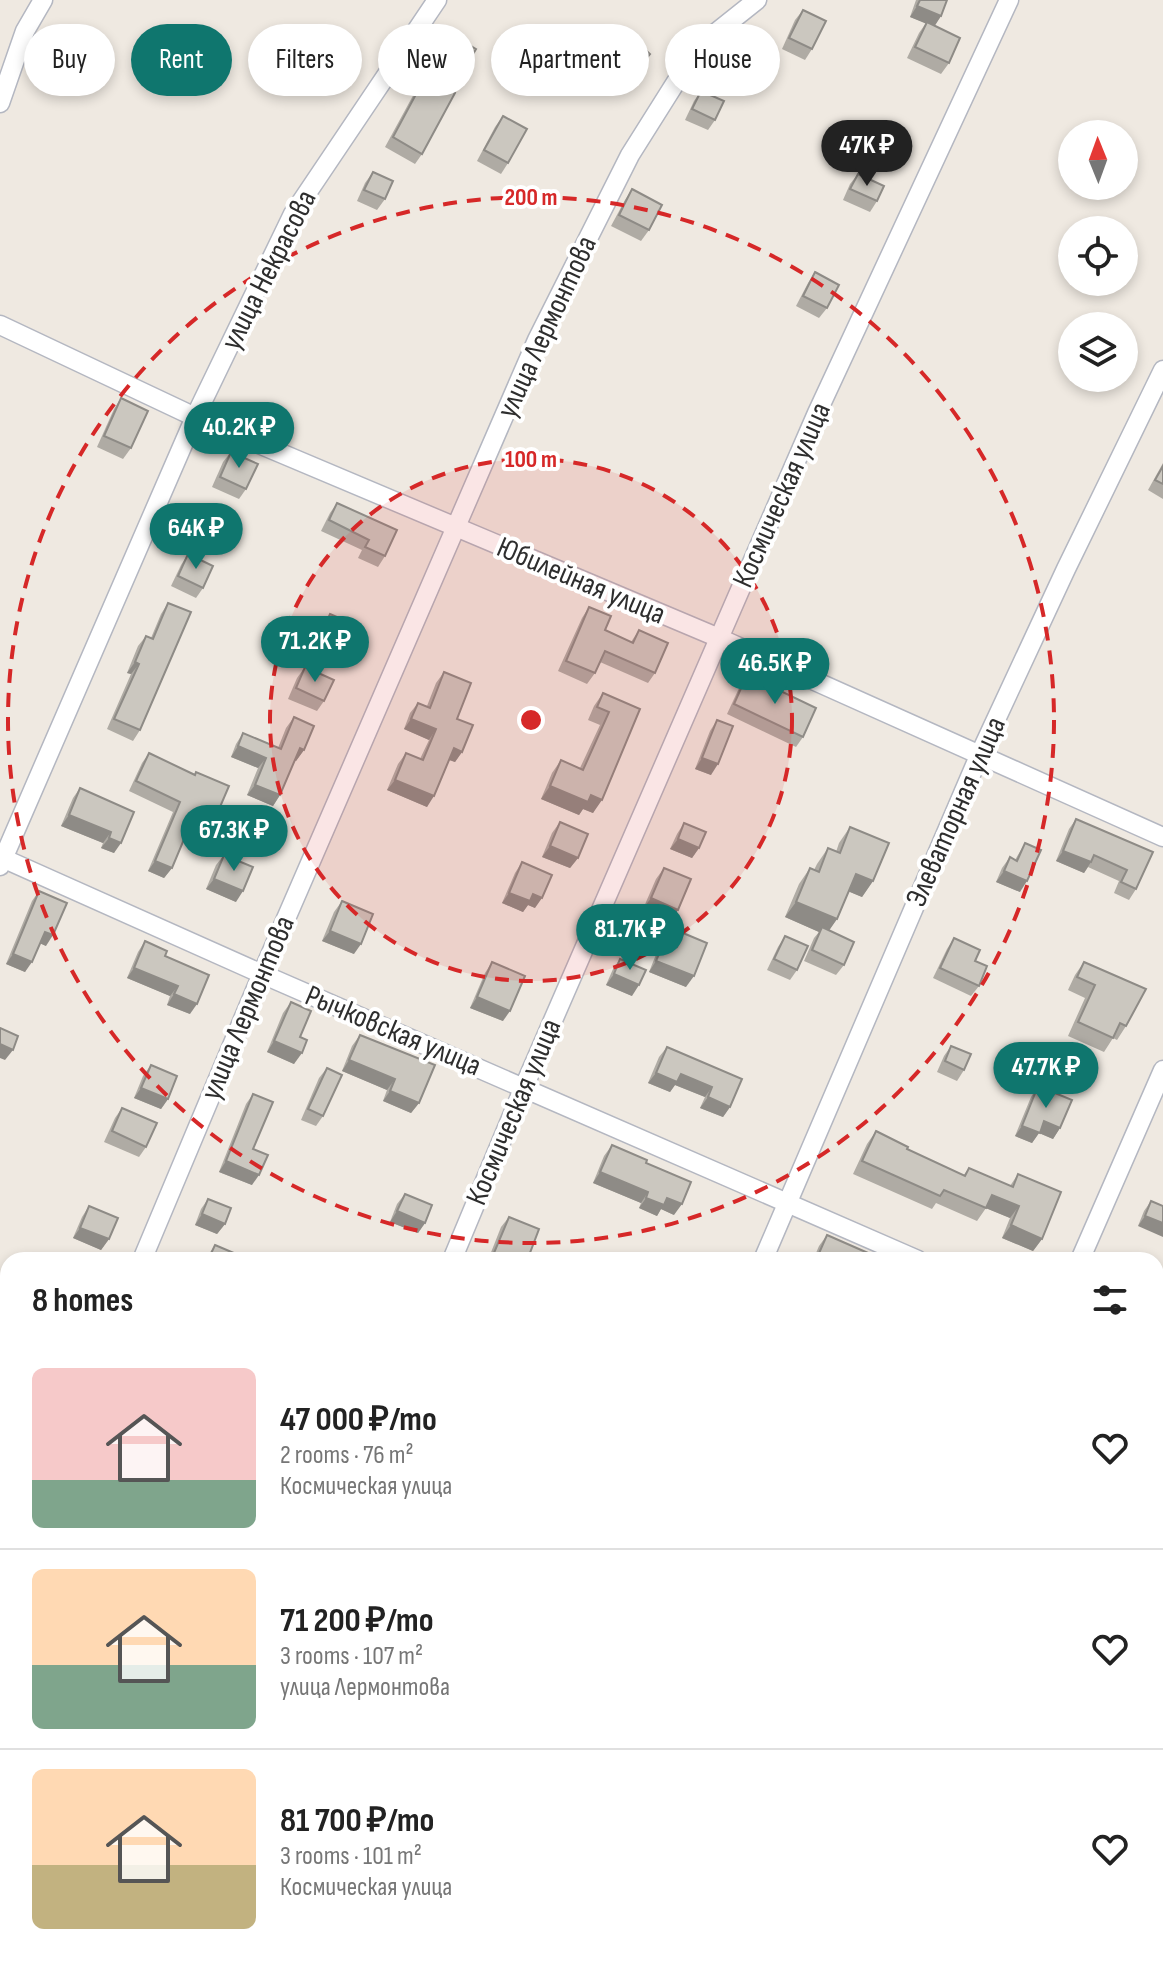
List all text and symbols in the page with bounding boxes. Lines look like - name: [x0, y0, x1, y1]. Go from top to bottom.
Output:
- chip: Buy: [24, 24, 115, 96]
- chip: Rent: [131, 24, 232, 96]
- chip: Filters: [248, 24, 362, 96]
- chip: New: [378, 24, 475, 96]
- chip: Apartment: [491, 24, 649, 96]
- chip: House: [665, 24, 780, 96]
- pin: 47K ₽: [811, 120, 923, 188]
- north arrow: [1058, 120, 1138, 200]
- map controls: [1058, 120, 1138, 392]
- text: 47K ₽: [839, 130, 895, 161]
- text: 200 m: [504, 183, 558, 212]
- street label: улица Некрасова: [213, 184, 325, 356]
- button: locate: [1058, 216, 1138, 296]
- street label: улица Лермонтова: [489, 230, 605, 424]
- button: layers: [1058, 312, 1138, 392]
- street label: Космическая улица: [725, 397, 839, 593]
- pin: 40.2K ₽: [165, 402, 313, 470]
- text: 40.2K ₽: [202, 412, 276, 443]
- text: 100 m: [505, 445, 557, 474]
- pin: 64K ₽: [140, 503, 252, 571]
- text: 64K ₽: [168, 513, 224, 544]
- street label: Юбилейная улица: [491, 529, 671, 633]
- pin: 71.2K ₽: [241, 616, 389, 684]
- text: 71.2K ₽: [279, 626, 351, 657]
- pin: 46.5K ₽: [701, 638, 849, 706]
- text: 46.5K ₽: [738, 648, 812, 679]
- centre of rings: [517, 706, 545, 734]
- street label: Элеваторная улица: [898, 712, 1014, 912]
- pin: 67.3K ₽: [160, 805, 308, 873]
- text: 67.3K ₽: [199, 815, 269, 846]
- pin: 81.7K ₽: [556, 904, 704, 972]
- street label: улица Лермонтова: [193, 911, 303, 1105]
- text: 81.7K ₽: [594, 914, 666, 945]
- street label: Рычковская улица: [300, 978, 486, 1084]
- street label: Космическая улица: [459, 1013, 569, 1211]
- pin: 47.7K ₽: [972, 1042, 1120, 1110]
- text: 47.7K ₽: [1011, 1052, 1081, 1083]
- icon: filters: [1088, 1278, 1132, 1322]
- text: 8 homes: [32, 1280, 133, 1321]
- text: 47 000 ₽/mo: [280, 1399, 437, 1440]
- icon: home: [96, 1400, 192, 1496]
- icon: heart: [1088, 1426, 1132, 1470]
- text: 2 rooms · 76 m²: [280, 1440, 414, 1471]
- text: Космическая улица: [280, 1471, 452, 1502]
- text: 71 200 ₽/mo: [280, 1600, 433, 1641]
- icon: home: [96, 1601, 192, 1697]
- icon: heart: [1088, 1627, 1132, 1671]
- text: 3 rooms · 107 m²: [280, 1641, 423, 1672]
- text: улица Лермонтова: [280, 1672, 450, 1703]
- text: 81 700 ₽/mo: [280, 1800, 434, 1841]
- icon: home: [96, 1801, 192, 1897]
- icon: heart: [1088, 1827, 1132, 1871]
- text: 3 rooms · 101 m²: [280, 1841, 422, 1872]
- text: Космическая улица: [280, 1872, 452, 1903]

